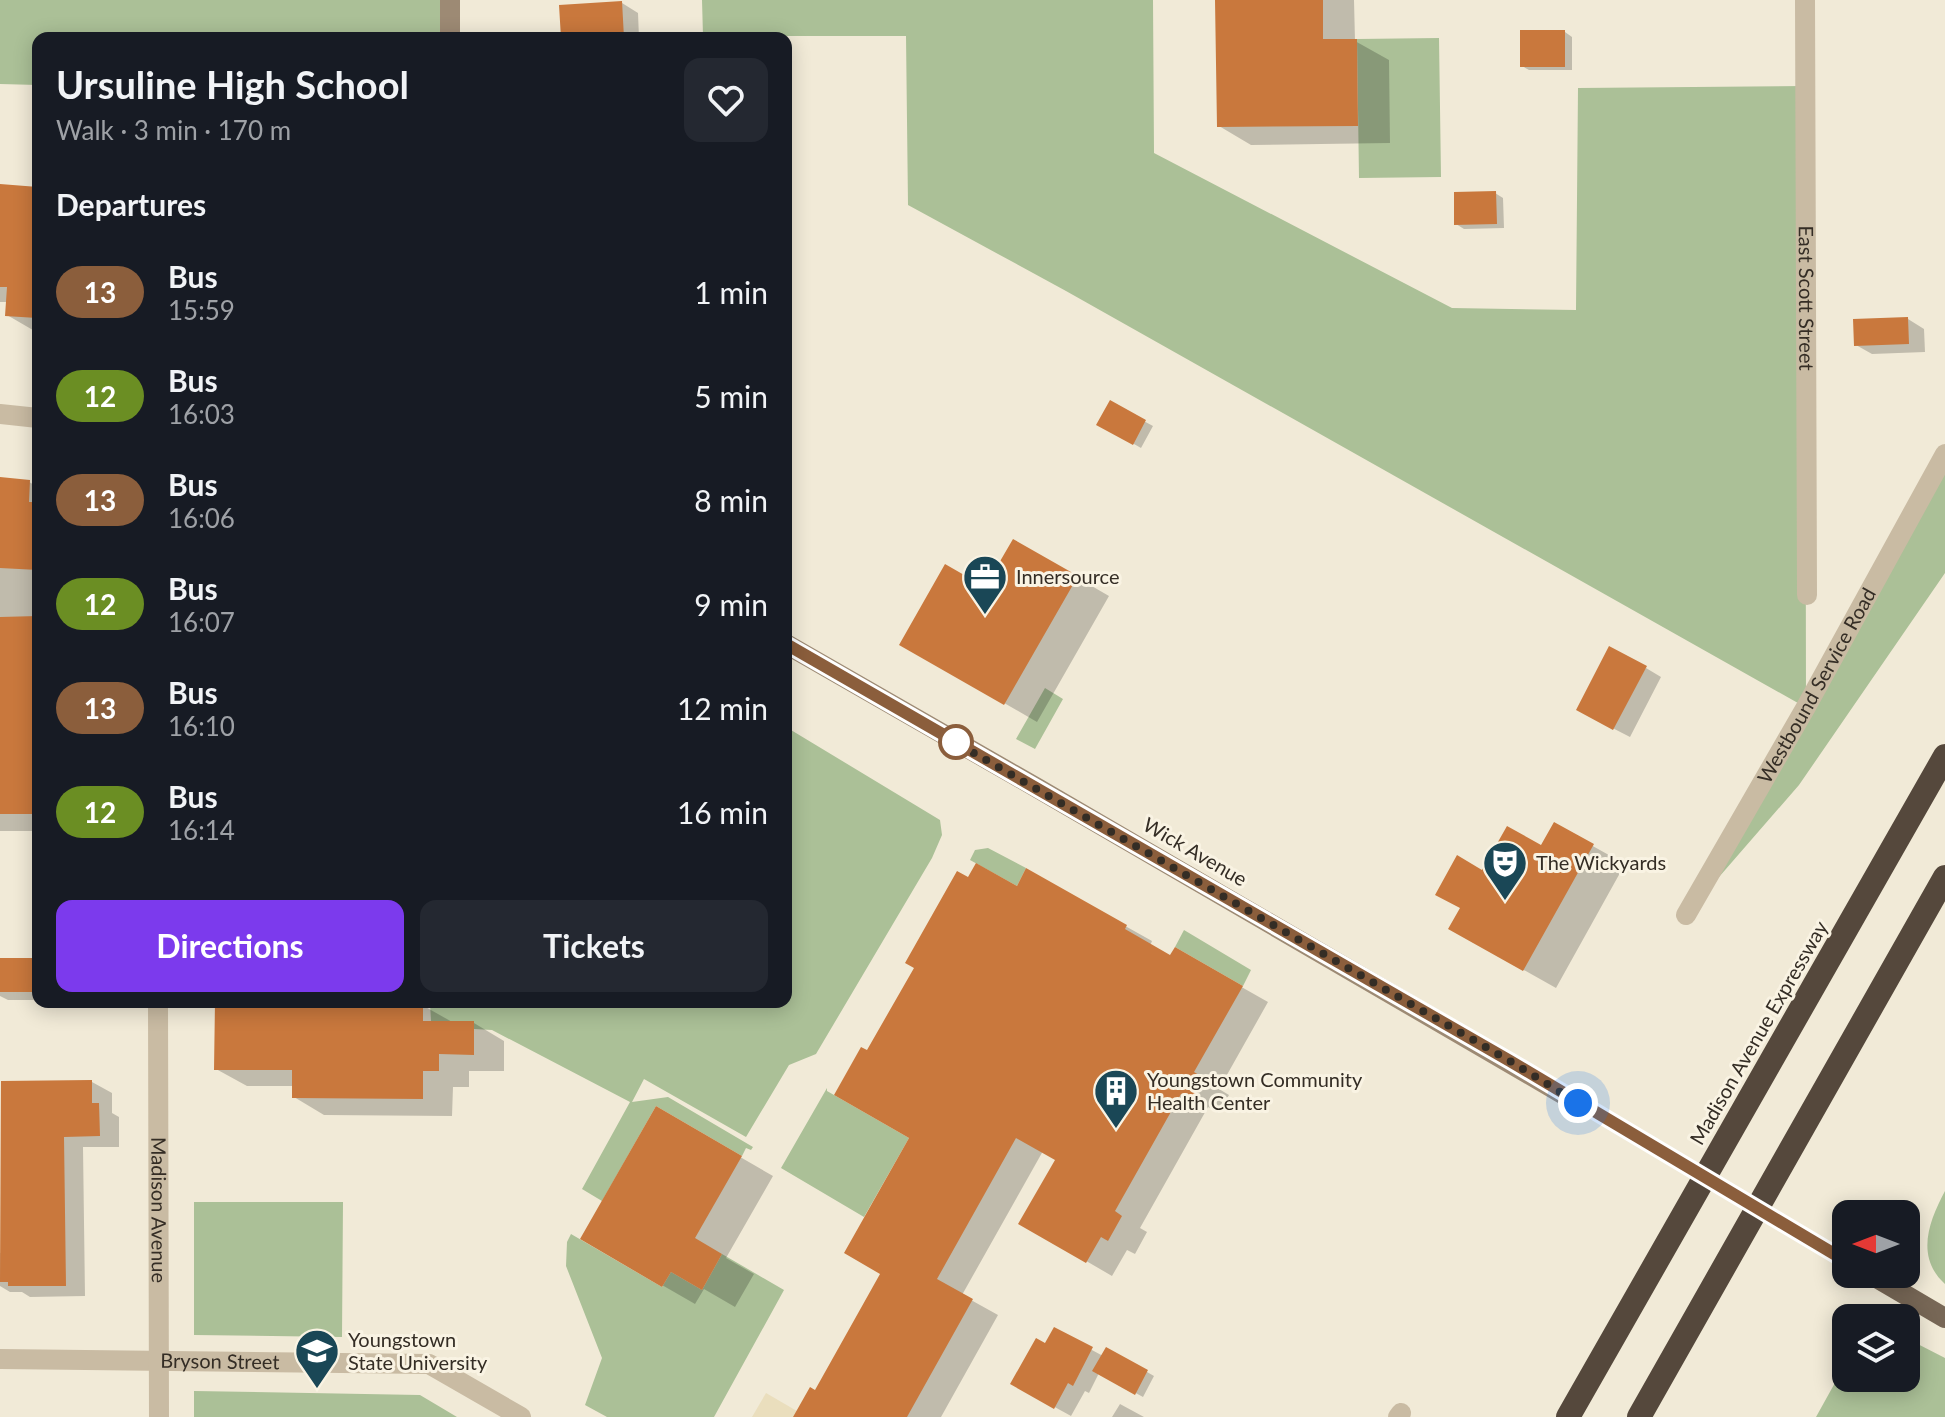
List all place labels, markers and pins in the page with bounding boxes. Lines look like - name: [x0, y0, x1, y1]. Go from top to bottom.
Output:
- office icon: Innersource: [961, 553, 1009, 616]
- place label: Innersource: [1016, 564, 1120, 588]
- unlabelled marker: [939, 725, 973, 759]
- theatre icon: The Wickyards: [1481, 839, 1529, 902]
- place label: The Wickyards: [1536, 850, 1666, 874]
- building icon: Youngstown Community Health Center: [1092, 1067, 1140, 1130]
- place label: Youngstown Community Health Center: [1147, 1067, 1363, 1114]
- school or university icon: Youngstown State University: [293, 1327, 341, 1390]
- place label: Youngstown State University: [348, 1327, 488, 1374]

